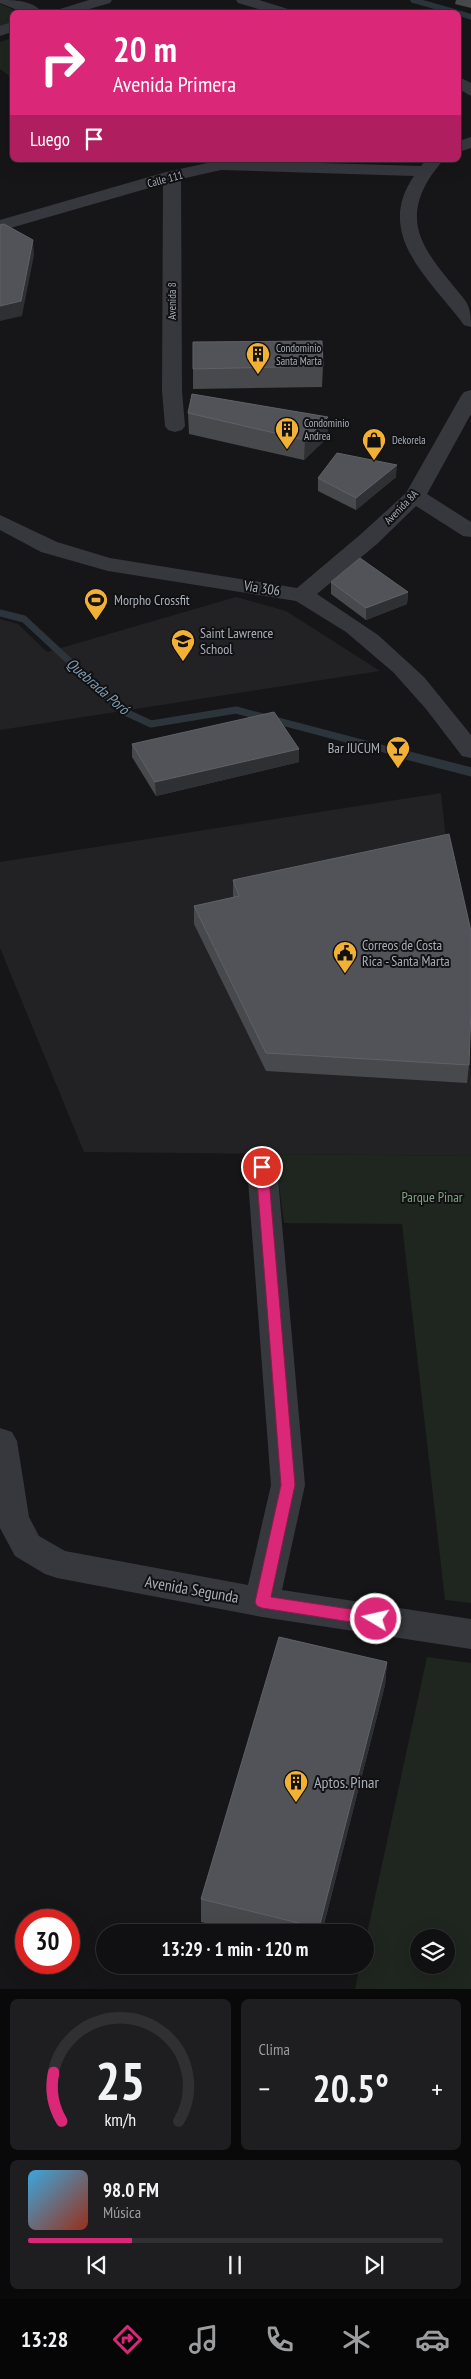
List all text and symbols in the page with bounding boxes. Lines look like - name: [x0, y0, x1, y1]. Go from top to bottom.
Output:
- text: 20 m: [113, 26, 177, 72]
- icon: right: [30, 30, 95, 95]
- text: Avenida Primera: [113, 70, 236, 98]
- icon: arrive: [80, 125, 108, 153]
- text: Luego: [30, 127, 70, 151]
- street label: Calle 111: [146, 168, 184, 190]
- street label: Avenida 8: [165, 282, 179, 320]
- building icon: Condominio Santa Marta: [245, 341, 271, 375]
- place label: Condominio Santa Marta: [276, 341, 322, 368]
- building icon: Condominio Andrea: [274, 416, 300, 450]
- place label: Condominio Andrea: [304, 416, 350, 443]
- shop icon: Dekorela: [361, 427, 387, 461]
- place label: Dekorela: [392, 433, 426, 447]
- street label: Avenida 8A: [381, 486, 421, 527]
- street label: Vía 306: [242, 576, 281, 600]
- sports icon: Morpho Crossfit: [83, 587, 109, 621]
- place label: Morpho Crossfit: [114, 591, 190, 609]
- place label: Saint Lawrence School: [200, 624, 274, 658]
- school or university icon: Saint Lawrence School: [170, 628, 196, 662]
- water label: Quebrada Poró: [63, 654, 134, 719]
- bar icon: Bar JUCUM: [385, 735, 411, 769]
- place label: Bar JUCUM: [328, 739, 380, 757]
- place label: Correos de Costa Rica - Santa Marta: [362, 936, 450, 970]
- public building icon: Correos de Costa Rica - Santa Marta: [332, 940, 358, 974]
- pin: [241, 1146, 283, 1188]
- icon: arrive: [248, 1153, 276, 1181]
- park label: Parque Pinar: [401, 1188, 463, 1206]
- street label: Avenida Segunda: [144, 1571, 240, 1607]
- position arrow: [349, 1592, 401, 1644]
- building icon: Aptos. Pinar: [283, 1769, 309, 1803]
- place label: Aptos. Pinar: [314, 1772, 379, 1792]
- speed limit sign: 30: [15, 1909, 80, 1974]
- map controls: [410, 1929, 455, 1974]
- button: layers: [410, 1929, 455, 1974]
- text: 13:29 · 1 min · 120 m: [162, 1937, 308, 1961]
- text: Clima: [259, 2039, 290, 2059]
- text: 25: [95, 2047, 145, 2114]
- text: 20.5°: [313, 2063, 389, 2112]
- text: −: [259, 2070, 270, 2107]
- text: +: [431, 2070, 443, 2107]
- text: km/h: [104, 2108, 136, 2131]
- text: 98.0 FM: [103, 2178, 159, 2202]
- text: Música: [103, 2202, 141, 2222]
- icon: previous: [83, 2251, 111, 2279]
- icon: pause: [221, 2251, 249, 2279]
- icon: next: [360, 2251, 388, 2279]
- icon: directions: [110, 2322, 145, 2357]
- icon: music: [186, 2322, 221, 2357]
- icon: phone: [262, 2322, 297, 2357]
- icon: climate: [339, 2322, 374, 2357]
- icon: car: [415, 2322, 450, 2357]
- text: 13:28: [21, 2325, 68, 2353]

